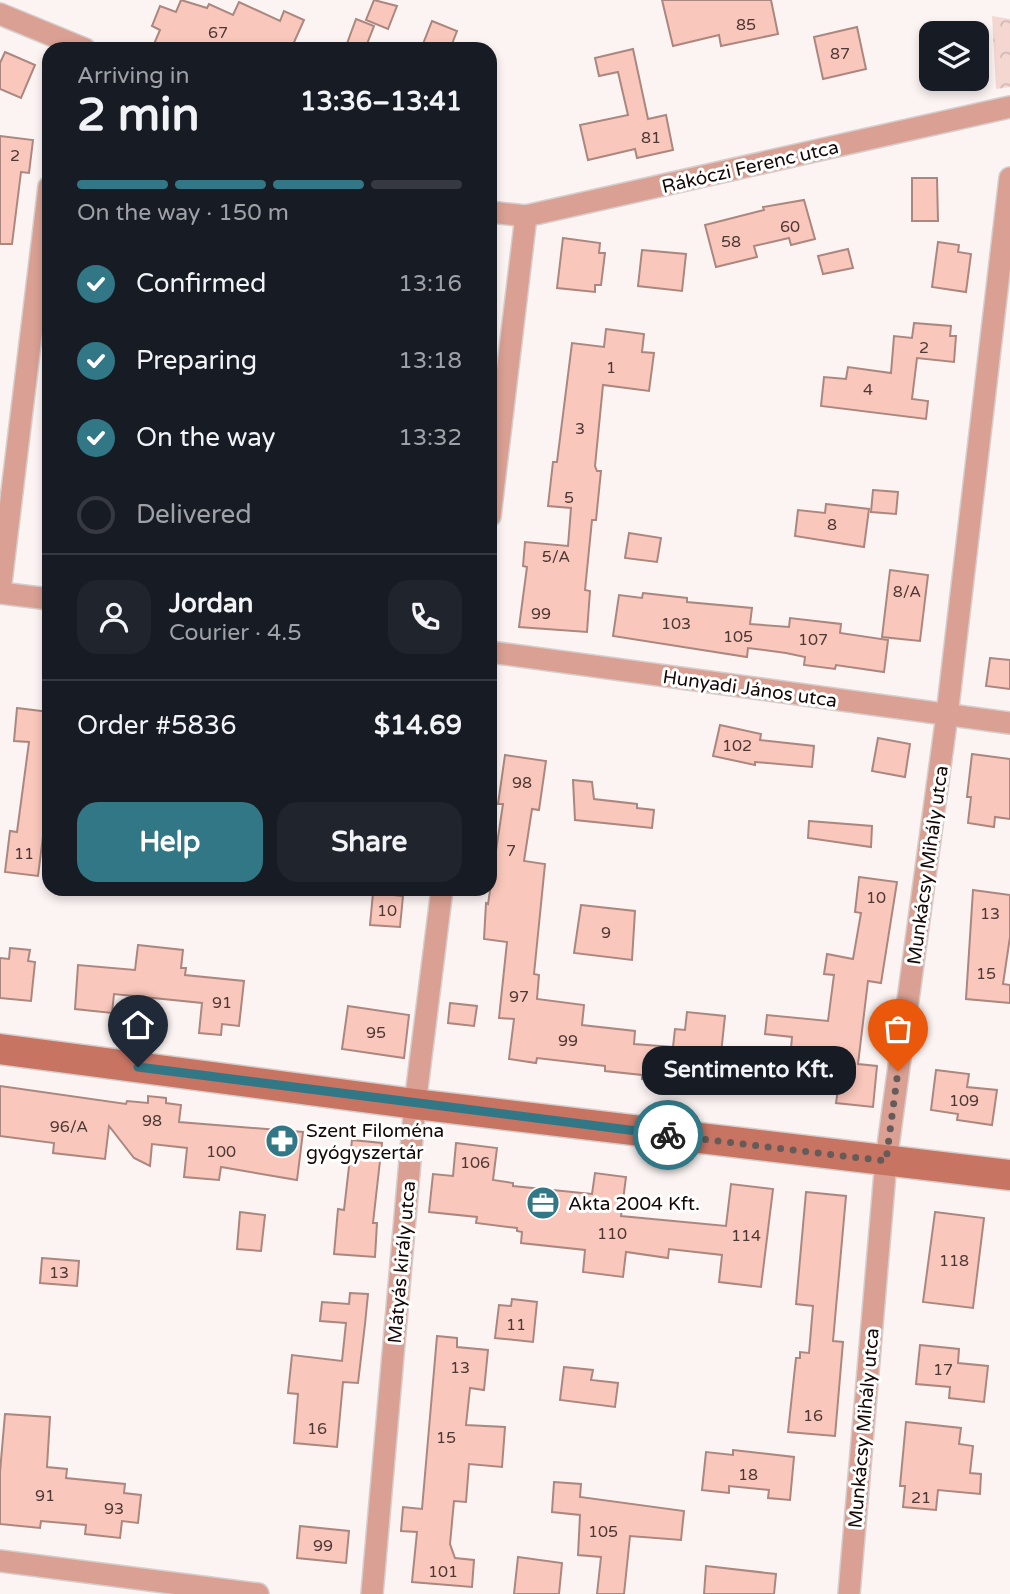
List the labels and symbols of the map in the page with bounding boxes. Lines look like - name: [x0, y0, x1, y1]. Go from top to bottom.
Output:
- house number: 85: [736, 15, 756, 35]
- house number: 67: [208, 23, 228, 43]
- house number: 87: [830, 44, 850, 64]
- house number: 81: [641, 128, 661, 148]
- street label: Rákóczi Ferenc utca: [660, 136, 841, 198]
- house number: 2: [10, 146, 20, 166]
- house number: 60: [780, 217, 800, 237]
- house number: 58: [721, 232, 741, 252]
- house number: 2: [919, 338, 929, 358]
- house number: 1: [606, 358, 616, 378]
- house number: 4: [863, 380, 873, 400]
- house number: 3: [575, 419, 585, 439]
- house number: 5: [564, 488, 574, 508]
- house number: 8: [827, 515, 837, 535]
- house number: 5/A: [542, 547, 570, 567]
- house number: 8/A: [893, 582, 921, 602]
- house number: 99: [531, 604, 551, 624]
- house number: 103: [661, 614, 691, 634]
- house number: 105: [723, 627, 753, 647]
- house number: 107: [798, 630, 828, 650]
- street label: Hunyadi János utca: [661, 666, 838, 712]
- house number: 102: [722, 736, 752, 756]
- street label: Munkácsy Mihály utca: [903, 764, 953, 966]
- house number: 98: [512, 773, 532, 793]
- house number: 7: [506, 841, 516, 861]
- house number: 11: [14, 844, 34, 864]
- house number: 10: [866, 888, 886, 908]
- house number: 10: [377, 901, 397, 921]
- house number: 13: [980, 904, 1000, 924]
- house number: 9: [601, 923, 611, 943]
- house number: 15: [976, 964, 996, 984]
- house number: 97: [509, 987, 529, 1007]
- house number: 91: [212, 993, 232, 1013]
- pin: [108, 995, 168, 1067]
- pin: [868, 999, 928, 1071]
- house number: 95: [366, 1023, 386, 1043]
- house number: 99: [558, 1031, 578, 1051]
- callout: Sentimento Kft.: [642, 1046, 856, 1096]
- house number: 109: [949, 1091, 979, 1111]
- courier: [633, 1100, 703, 1170]
- house number: 98: [142, 1111, 162, 1131]
- house number: 96/A: [50, 1117, 88, 1137]
- place label: Szent Filoména gyógyszertár: [306, 1120, 444, 1164]
- pharmacy icon: Szent Filoména gyógyszertár: [263, 1122, 301, 1160]
- house number: 100: [206, 1142, 236, 1162]
- house number: 106: [460, 1153, 490, 1173]
- street label: Mátyás király utca: [384, 1180, 420, 1344]
- office icon: Akta 2004 Kft.: [524, 1184, 562, 1222]
- place label: Akta 2004 Kft.: [568, 1193, 700, 1215]
- house number: 110: [597, 1224, 627, 1244]
- house number: 114: [731, 1226, 761, 1246]
- house number: 118: [939, 1251, 969, 1271]
- house number: 13: [49, 1263, 69, 1283]
- house number: 11: [506, 1315, 526, 1335]
- street label: Munkácsy Mihály utca: [844, 1327, 884, 1529]
- house number: 13: [450, 1358, 470, 1378]
- house number: 17: [933, 1360, 953, 1380]
- house number: 16: [803, 1406, 823, 1426]
- house number: 16: [307, 1419, 327, 1439]
- house number: 15: [436, 1428, 456, 1448]
- house number: 18: [738, 1465, 758, 1485]
- house number: 91: [35, 1486, 55, 1506]
- house number: 21: [911, 1488, 931, 1508]
- house number: 93: [104, 1499, 124, 1519]
- house number: 105: [588, 1522, 618, 1542]
- house number: 99: [313, 1536, 333, 1556]
- house number: 101: [428, 1562, 458, 1582]

